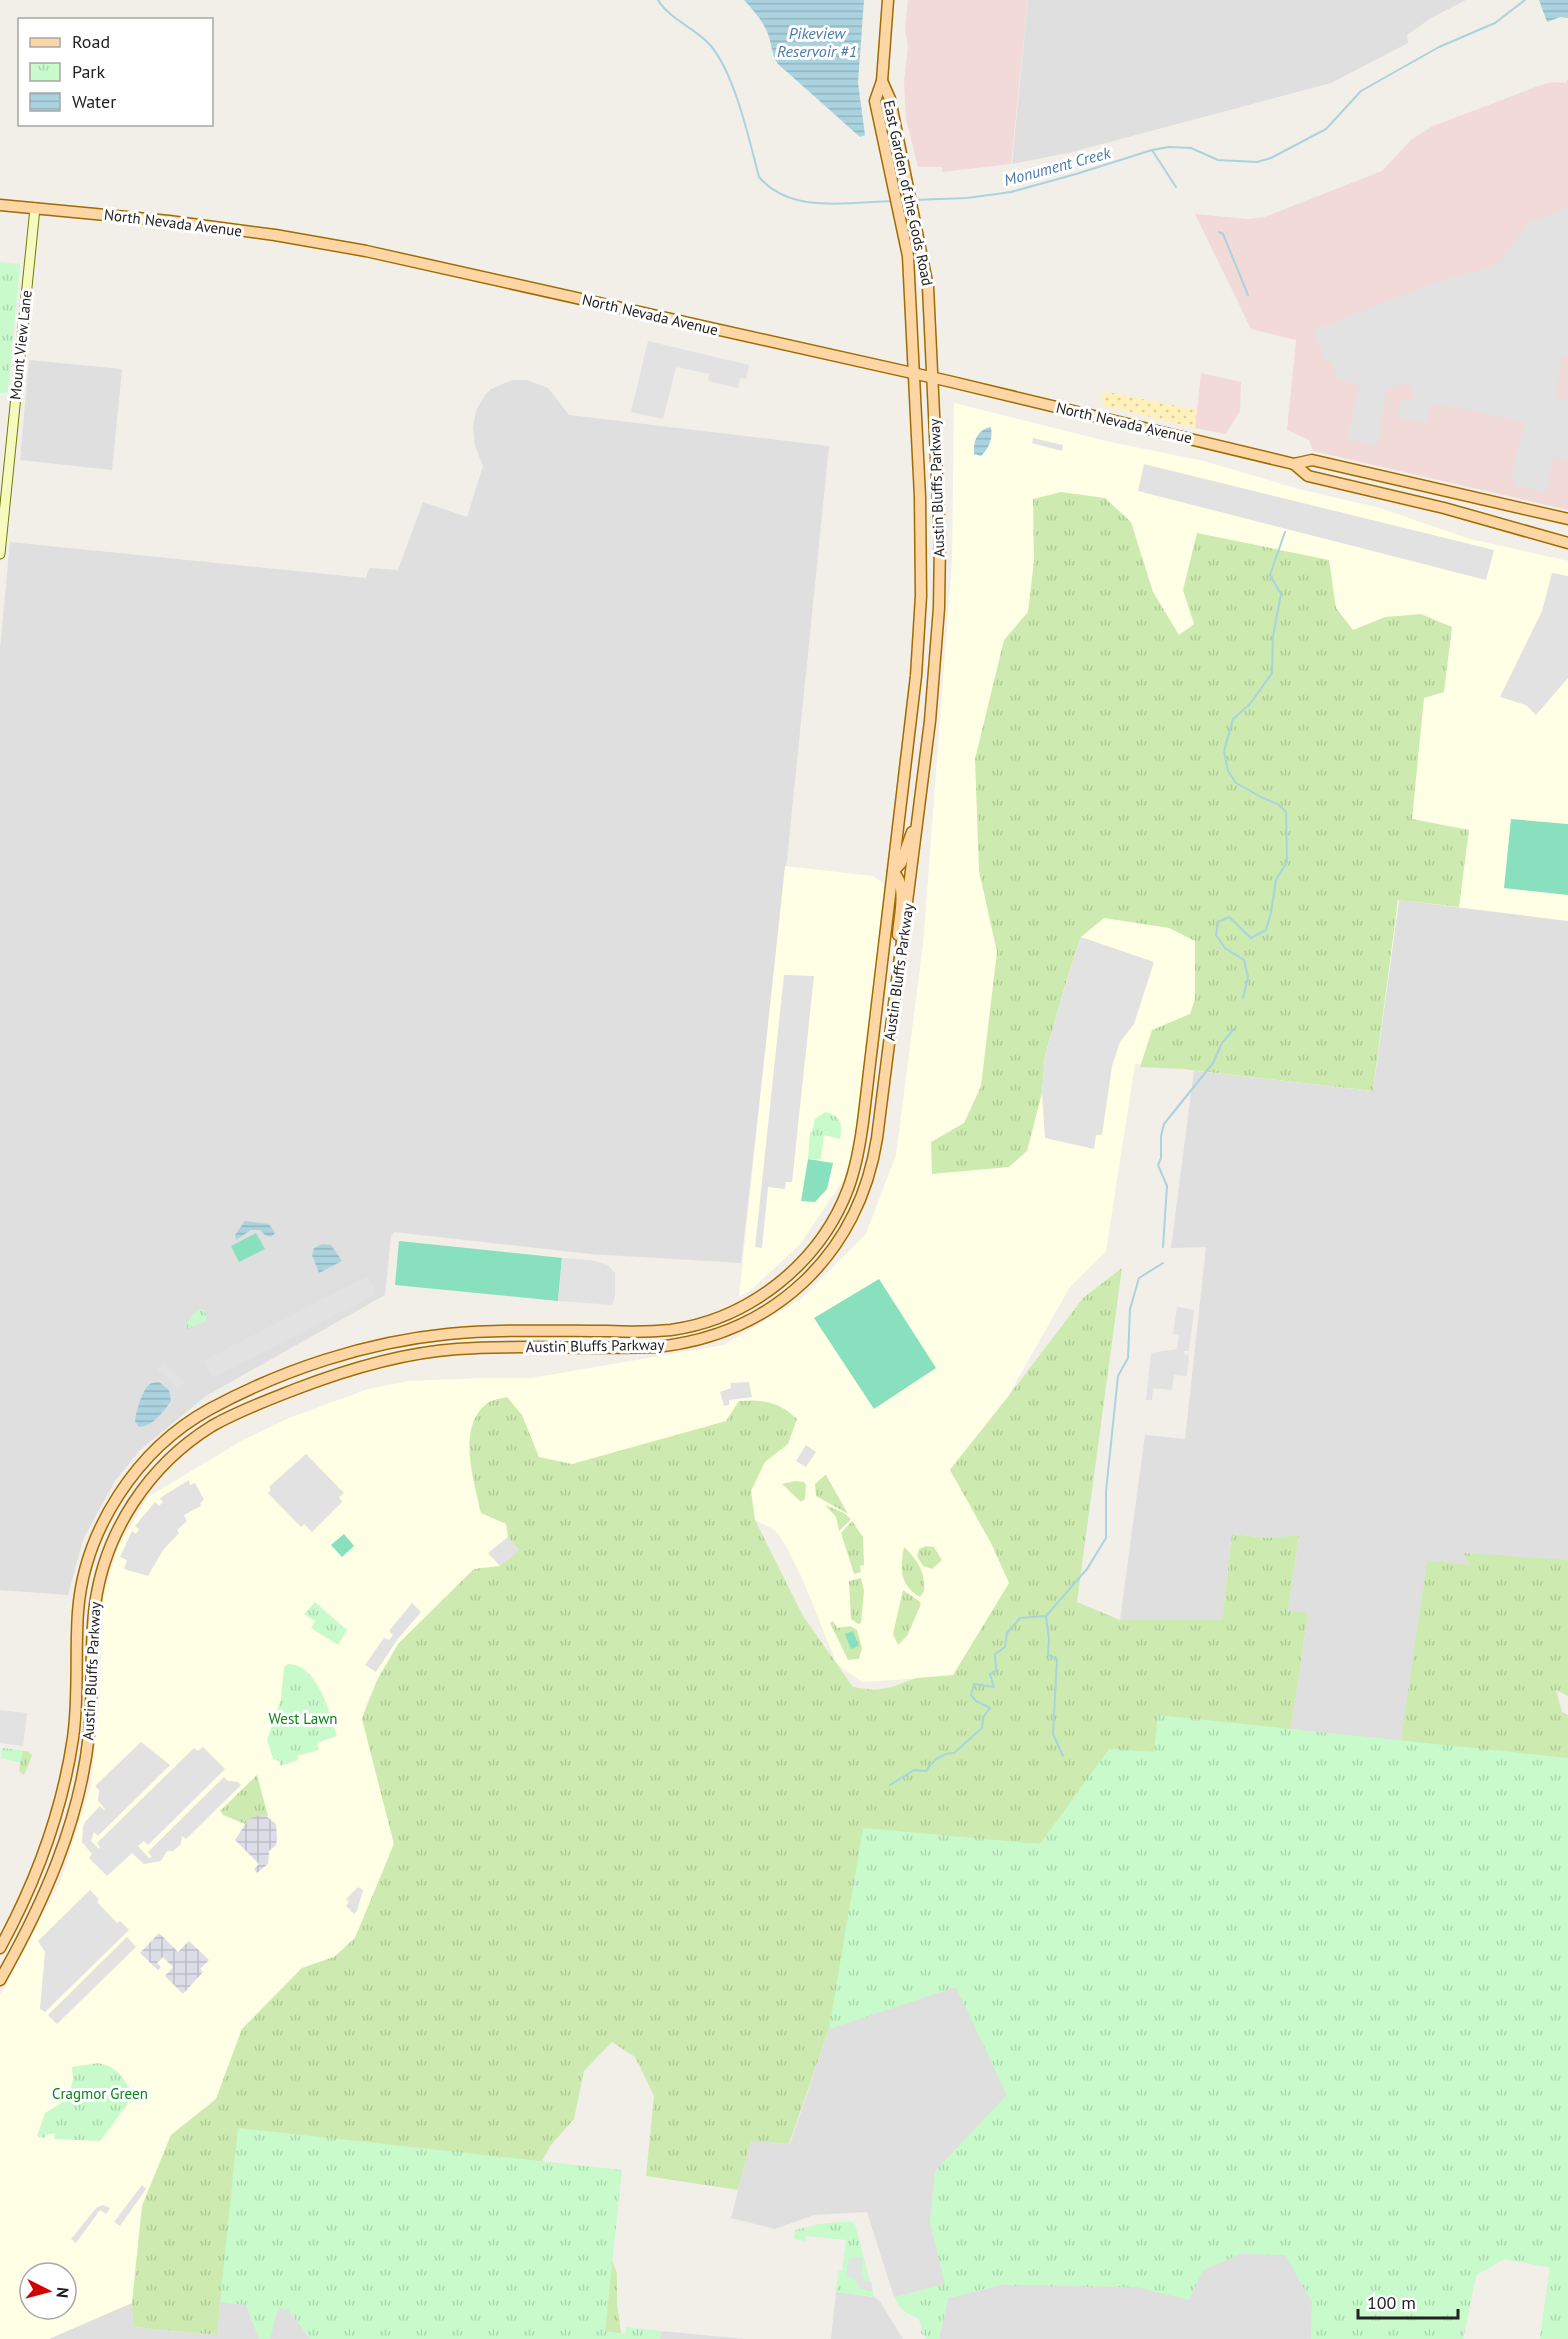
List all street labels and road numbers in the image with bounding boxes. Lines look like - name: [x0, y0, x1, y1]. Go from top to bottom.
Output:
- street label: East Garden of the Gods Road: [880, 98, 937, 288]
- street label: North Nevada Avenue: [103, 205, 243, 240]
- street label: Mount View Lane: [5, 289, 36, 401]
- street label: North Nevada Avenue: [580, 290, 720, 339]
- street label: North Nevada Avenue: [1054, 398, 1194, 447]
- street label: Austin Bluffs Parkway: [925, 418, 948, 558]
- street label: Austin Bluffs Parkway: [879, 902, 918, 1042]
- street label: Austin Bluffs Parkway: [526, 1335, 664, 1356]
- street label: Austin Bluffs Parkway: [78, 1601, 105, 1741]

